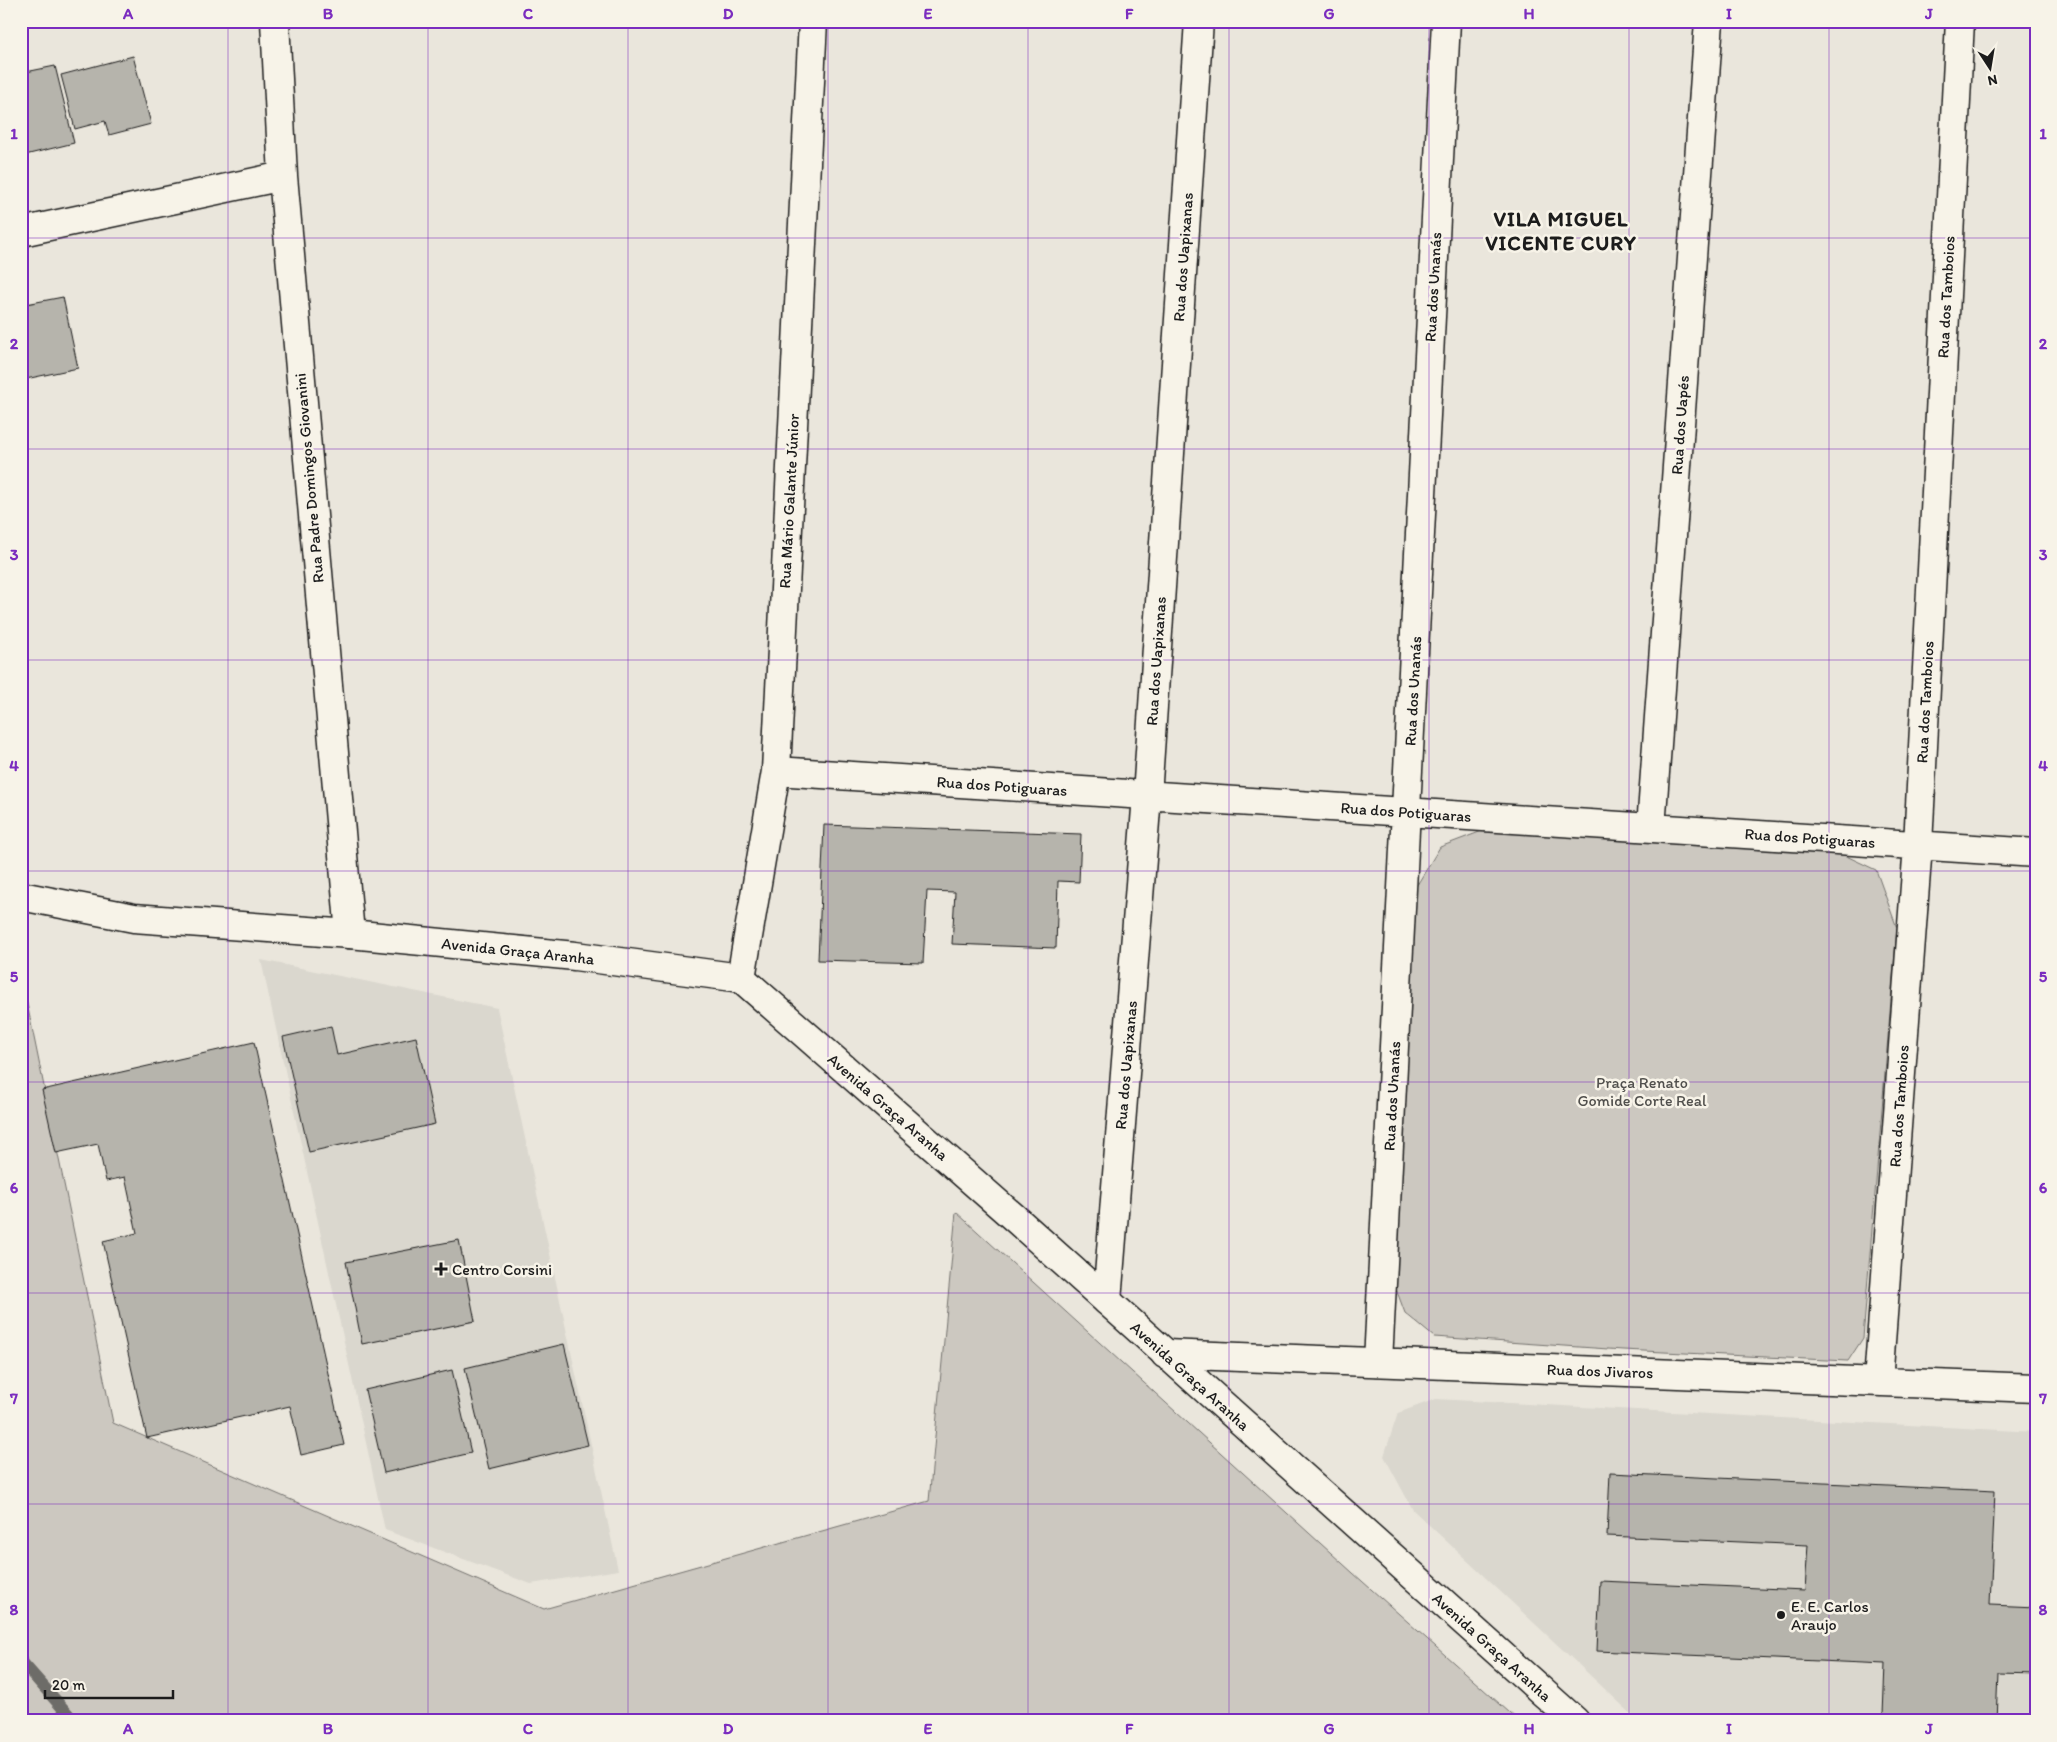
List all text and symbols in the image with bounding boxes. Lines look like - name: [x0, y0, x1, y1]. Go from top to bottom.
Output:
- text: A: [122, 4, 134, 23]
- text: B: [323, 4, 334, 23]
- text: C: [523, 4, 534, 23]
- text: D: [723, 4, 734, 23]
- text: E: [924, 4, 933, 23]
- text: F: [1125, 4, 1134, 23]
- text: G: [1323, 4, 1335, 23]
- text: H: [1523, 4, 1535, 23]
- text: I: [1726, 4, 1732, 23]
- text: J: [1924, 4, 1933, 23]
- north arrow: [1964, 42, 2014, 92]
- text: N: [1986, 71, 1999, 90]
- text: 1: [10, 124, 18, 143]
- text: 1: [2039, 124, 2047, 143]
- street label: Rua dos Uapixanas: [1169, 192, 1197, 322]
- district label: VILA MIGUEL VICENTE CURY: [1485, 206, 1637, 255]
- street label: Rua dos Unanás: [1421, 231, 1445, 343]
- street label: Rua dos Tamboios: [1933, 235, 1959, 359]
- text: 2: [10, 334, 19, 353]
- text: 2: [2039, 334, 2048, 353]
- street label: Rua Padre Domingos Giovanini: [290, 372, 328, 584]
- street label: Rua dos Uapés: [1667, 375, 1693, 475]
- street label: Rua Mário Galante Júnior: [775, 412, 803, 589]
- text: 3: [10, 545, 19, 564]
- text: 3: [2039, 545, 2048, 564]
- street label: Rua dos Uapixanas: [1142, 596, 1170, 726]
- street label: Rua dos Unanás: [1401, 635, 1425, 747]
- street label: Rua dos Tamboios: [1912, 640, 1938, 764]
- text: 4: [9, 756, 19, 775]
- text: 4: [2038, 756, 2048, 775]
- street label: Rua dos Potiguaras: [936, 772, 1068, 800]
- street label: Rua dos Potiguaras: [1340, 798, 1472, 826]
- street label: Rua dos Potiguaras: [1744, 824, 1876, 852]
- street label: Avenida Graça Aranha: [441, 934, 596, 969]
- text: 5: [10, 967, 19, 986]
- text: 5: [2039, 967, 2048, 986]
- street label: Rua dos Uapixanas: [1111, 1000, 1141, 1130]
- street label: Rua dos Unanás: [1380, 1040, 1404, 1152]
- street label: Rua dos Tamboios: [1885, 1044, 1913, 1168]
- street label: Avenida Graça Aranha: [824, 1049, 953, 1165]
- park label: Praça Renato Gomide Corte Real: [1577, 1073, 1707, 1110]
- text: 6: [10, 1178, 19, 1197]
- text: 6: [2039, 1178, 2048, 1197]
- place label: Centro Corsini: [452, 1260, 552, 1279]
- marker: Centro Corsini: [434, 1262, 448, 1276]
- street label: Avenida Graça Aranha: [1127, 1318, 1254, 1435]
- street label: Rua dos Jivaros: [1546, 1360, 1654, 1382]
- text: 7: [9, 1389, 18, 1408]
- text: 7: [2038, 1389, 2047, 1408]
- street label: Avenida Graça Aranha: [1429, 1589, 1556, 1706]
- place label: E. E. Carlos Araujo: [1791, 1597, 1869, 1634]
- text: 8: [10, 1600, 19, 1619]
- text: 8: [2039, 1600, 2048, 1619]
- marker: E. E. Carlos Araujo: [1775, 1609, 1787, 1621]
- scale bar: [45, 1667, 172, 1699]
- text: 20 m: [52, 1676, 86, 1694]
- text: A: [122, 1719, 134, 1738]
- text: B: [323, 1719, 334, 1738]
- text: C: [523, 1719, 534, 1738]
- text: D: [723, 1719, 734, 1738]
- text: E: [924, 1719, 933, 1738]
- text: F: [1125, 1719, 1134, 1738]
- text: G: [1323, 1719, 1335, 1738]
- text: H: [1523, 1719, 1535, 1738]
- text: I: [1726, 1719, 1732, 1738]
- text: J: [1924, 1719, 1933, 1738]

